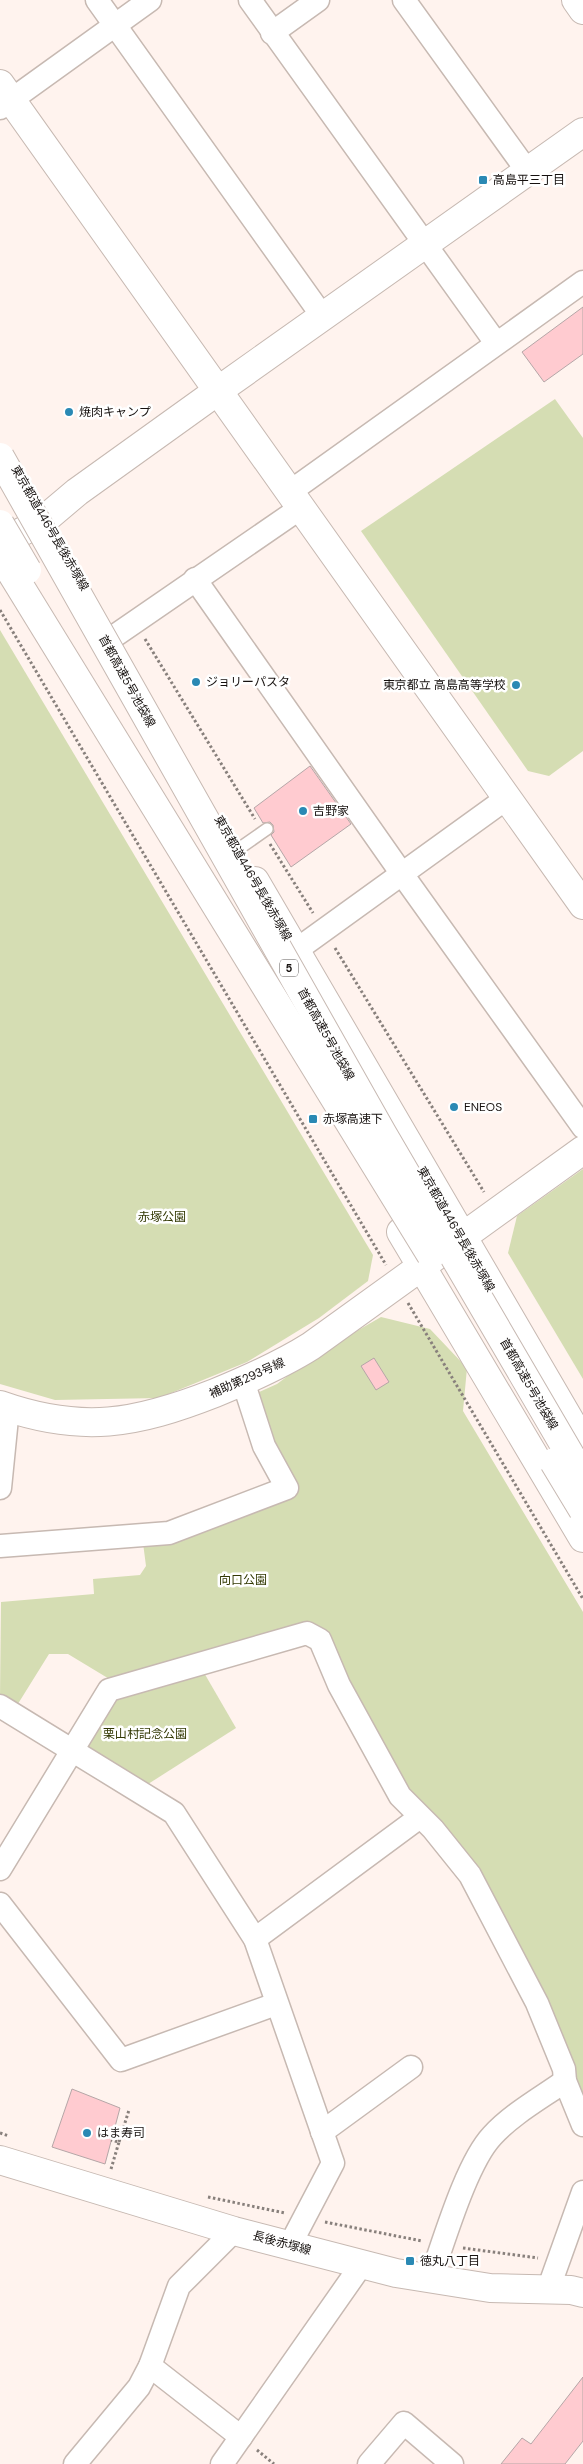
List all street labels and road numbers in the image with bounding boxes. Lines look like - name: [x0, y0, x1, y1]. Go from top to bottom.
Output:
- street label: 東京都道446号長後赤塚線: [8, 462, 92, 594]
- street label: 首都高速5号池袋線: [95, 632, 159, 730]
- street label: 東京都道446号長後赤塚線: [211, 812, 295, 944]
- road number: 5: [280, 960, 298, 976]
- street label: 首都高速5号池袋線: [294, 985, 358, 1083]
- street label: 東京都道446号長後赤塚線: [414, 1163, 498, 1295]
- street label: 首都高速5号池袋線: [496, 1335, 562, 1433]
- street label: 補助第293号線: [207, 1354, 287, 1402]
- street label: 長後赤塚線: [251, 2228, 313, 2258]

